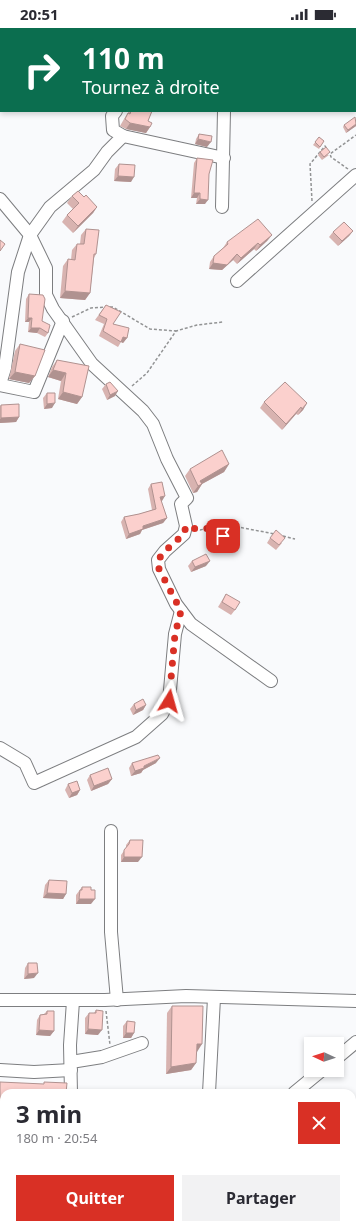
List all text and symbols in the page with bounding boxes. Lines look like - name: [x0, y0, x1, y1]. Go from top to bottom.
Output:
- text: 20:51: [20, 4, 59, 24]
- text: 110 m: [82, 39, 165, 77]
- icon: right: [16, 44, 68, 96]
- text: Tournez à droite: [82, 75, 220, 99]
- pin: [206, 519, 240, 553]
- icon: arrive: [212, 525, 234, 547]
- position arrow: [148, 680, 190, 722]
- north arrow: [304, 1037, 344, 1077]
- map controls: [304, 1037, 344, 1077]
- text: 3 min: [16, 1097, 82, 1130]
- button: close: [298, 1102, 340, 1144]
- text: 180 m · 20:54: [16, 1129, 97, 1147]
- button: Quitter: [16, 1175, 174, 1221]
- button: Partager: [182, 1175, 340, 1221]

